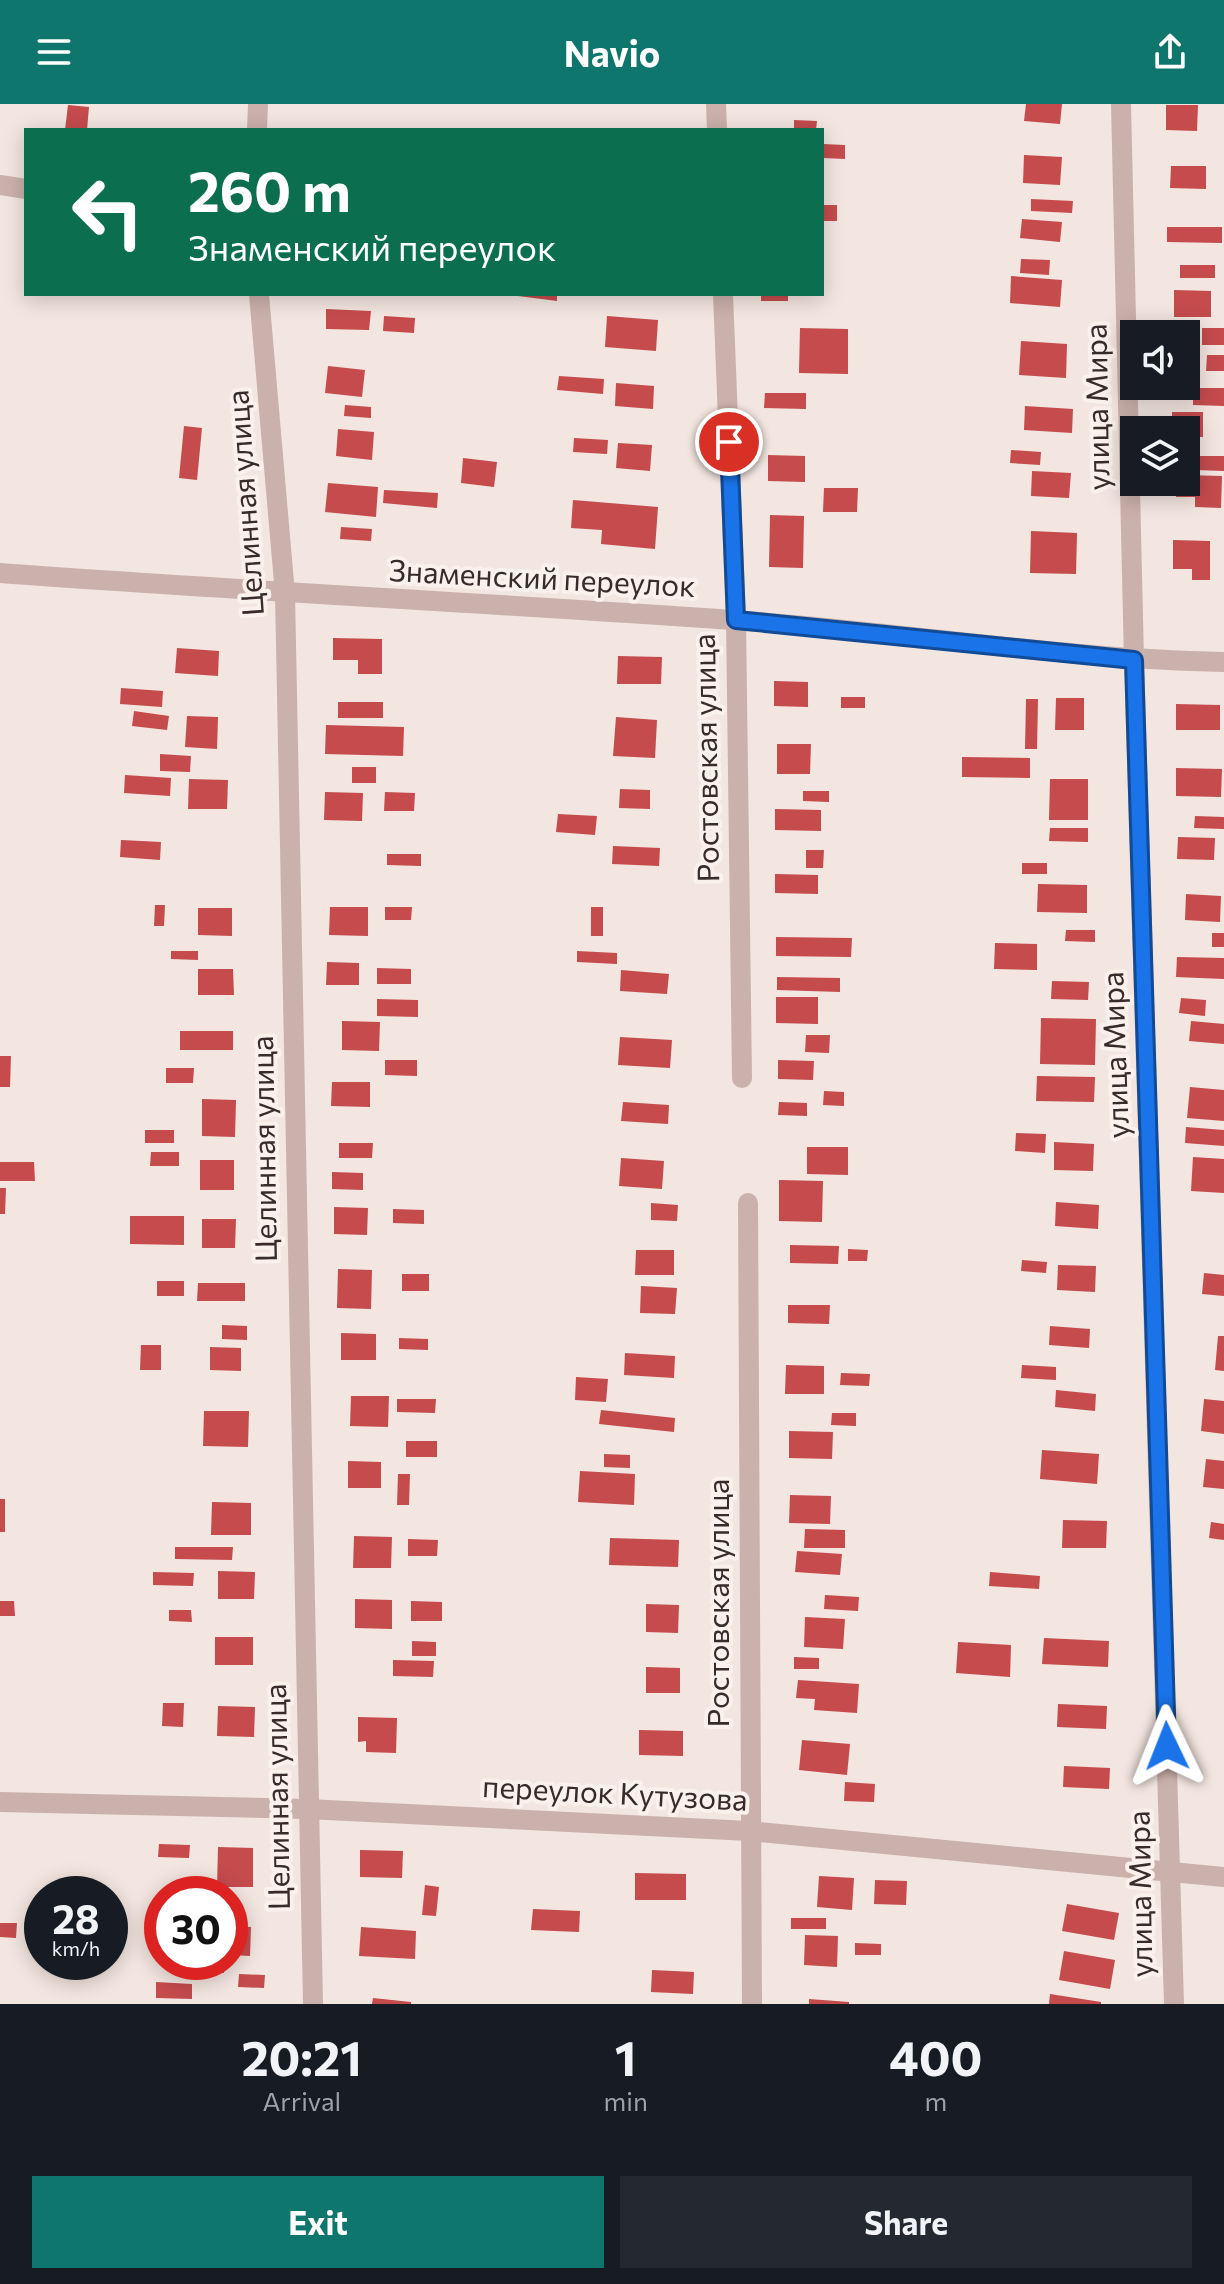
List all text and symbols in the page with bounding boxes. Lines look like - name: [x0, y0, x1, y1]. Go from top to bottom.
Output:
- icon: menu: [32, 30, 76, 74]
- text: Navio: [564, 30, 660, 74]
- icon: share: [1148, 30, 1192, 74]
- text: 260 m: [188, 155, 351, 224]
- icon: left: [56, 160, 160, 264]
- text: Знаменский переулок: [188, 224, 556, 268]
- map controls: [1120, 320, 1200, 496]
- button: sound: [1120, 320, 1200, 400]
- street label: улица Мира: [1076, 323, 1115, 491]
- street label: Целинная улица: [217, 389, 270, 617]
- pin: [695, 408, 763, 476]
- button: layers: [1120, 416, 1200, 496]
- icon: arrive: [707, 420, 751, 464]
- street label: Знаменский переулок: [388, 550, 696, 603]
- street label: Ростовская улица: [684, 633, 725, 883]
- street label: улица Мира: [1092, 971, 1135, 1139]
- street label: Целинная улица: [242, 1035, 283, 1263]
- street label: Ростовская улица: [698, 1479, 735, 1727]
- street label: Целинная улица: [255, 1683, 296, 1911]
- position arrow: [1125, 1704, 1209, 1788]
- street label: переулок Кутузова: [482, 1766, 749, 1817]
- street label: улица Мира: [1119, 1810, 1158, 1978]
- speed limit sign: 30: [144, 1876, 248, 1980]
- text: 28: [52, 1893, 100, 1942]
- text: km/h: [52, 1936, 100, 1960]
- text: 20:21: [241, 2027, 362, 2086]
- text: 1: [615, 2027, 637, 2086]
- text: 400: [889, 2027, 983, 2086]
- text: Arrival: [262, 2085, 341, 2116]
- text: min: [604, 2085, 648, 2116]
- text: m: [925, 2085, 947, 2116]
- button: Exit: [32, 2176, 604, 2268]
- button: Share: [620, 2176, 1192, 2268]

